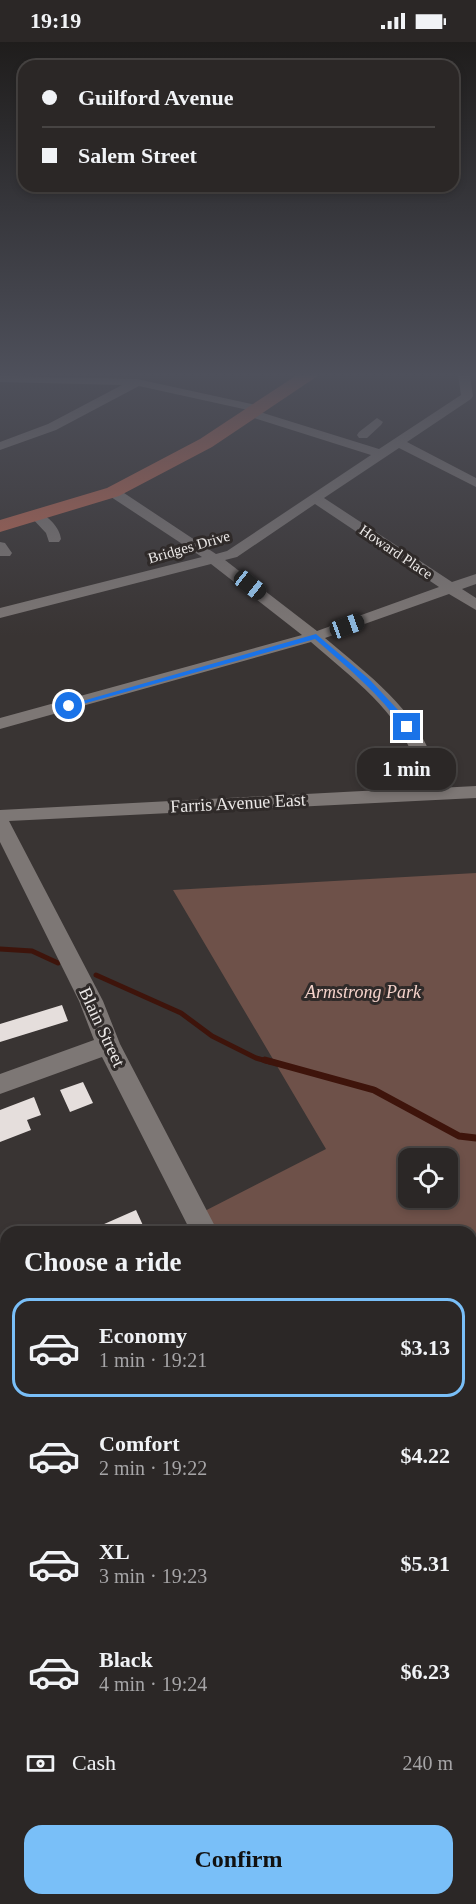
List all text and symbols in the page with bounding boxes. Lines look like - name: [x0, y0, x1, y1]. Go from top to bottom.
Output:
- text: 19:19: [30, 8, 81, 33]
- text: Guilford Avenue: [78, 85, 233, 110]
- text: Salem Street: [78, 143, 197, 168]
- street label: Howard Place: [356, 522, 436, 582]
- street label: Bridges Drive: [146, 528, 232, 566]
- car: [230, 567, 270, 603]
- car: [327, 611, 367, 641]
- route start: [55, 692, 82, 719]
- route end: [393, 713, 420, 740]
- callout: 1 min: [358, 748, 456, 790]
- text: 1 min: [382, 758, 431, 780]
- street label: Farris Avenue East: [170, 789, 306, 817]
- park label: Armstrong Park: [304, 982, 422, 1002]
- street label: Blain Street: [75, 984, 129, 1070]
- map controls: [398, 1148, 458, 1208]
- button: locate: [398, 1148, 458, 1208]
- text: Choose a ride: [24, 1247, 182, 1277]
- icon: car: [27, 1321, 81, 1375]
- text: Economy: [99, 1323, 187, 1348]
- text: $3.13: [401, 1335, 450, 1360]
- text: 1 min · 19:21: [99, 1349, 207, 1371]
- icon: car: [27, 1429, 81, 1483]
- text: Comfort: [99, 1431, 180, 1456]
- text: $4.22: [401, 1443, 450, 1468]
- text: 2 min · 19:22: [99, 1457, 207, 1479]
- icon: car: [27, 1537, 81, 1591]
- text: XL: [99, 1539, 130, 1564]
- text: $5.31: [401, 1551, 450, 1576]
- text: 3 min · 19:23: [99, 1565, 207, 1587]
- icon: car: [27, 1645, 81, 1699]
- text: Black: [99, 1647, 153, 1672]
- text: $6.23: [401, 1659, 450, 1684]
- text: 4 min · 19:24: [99, 1673, 207, 1695]
- icon: cash: [24, 1747, 57, 1780]
- text: Cash: [72, 1750, 116, 1775]
- text: 240 m: [402, 1752, 453, 1774]
- button: Confirm: [24, 1825, 453, 1894]

